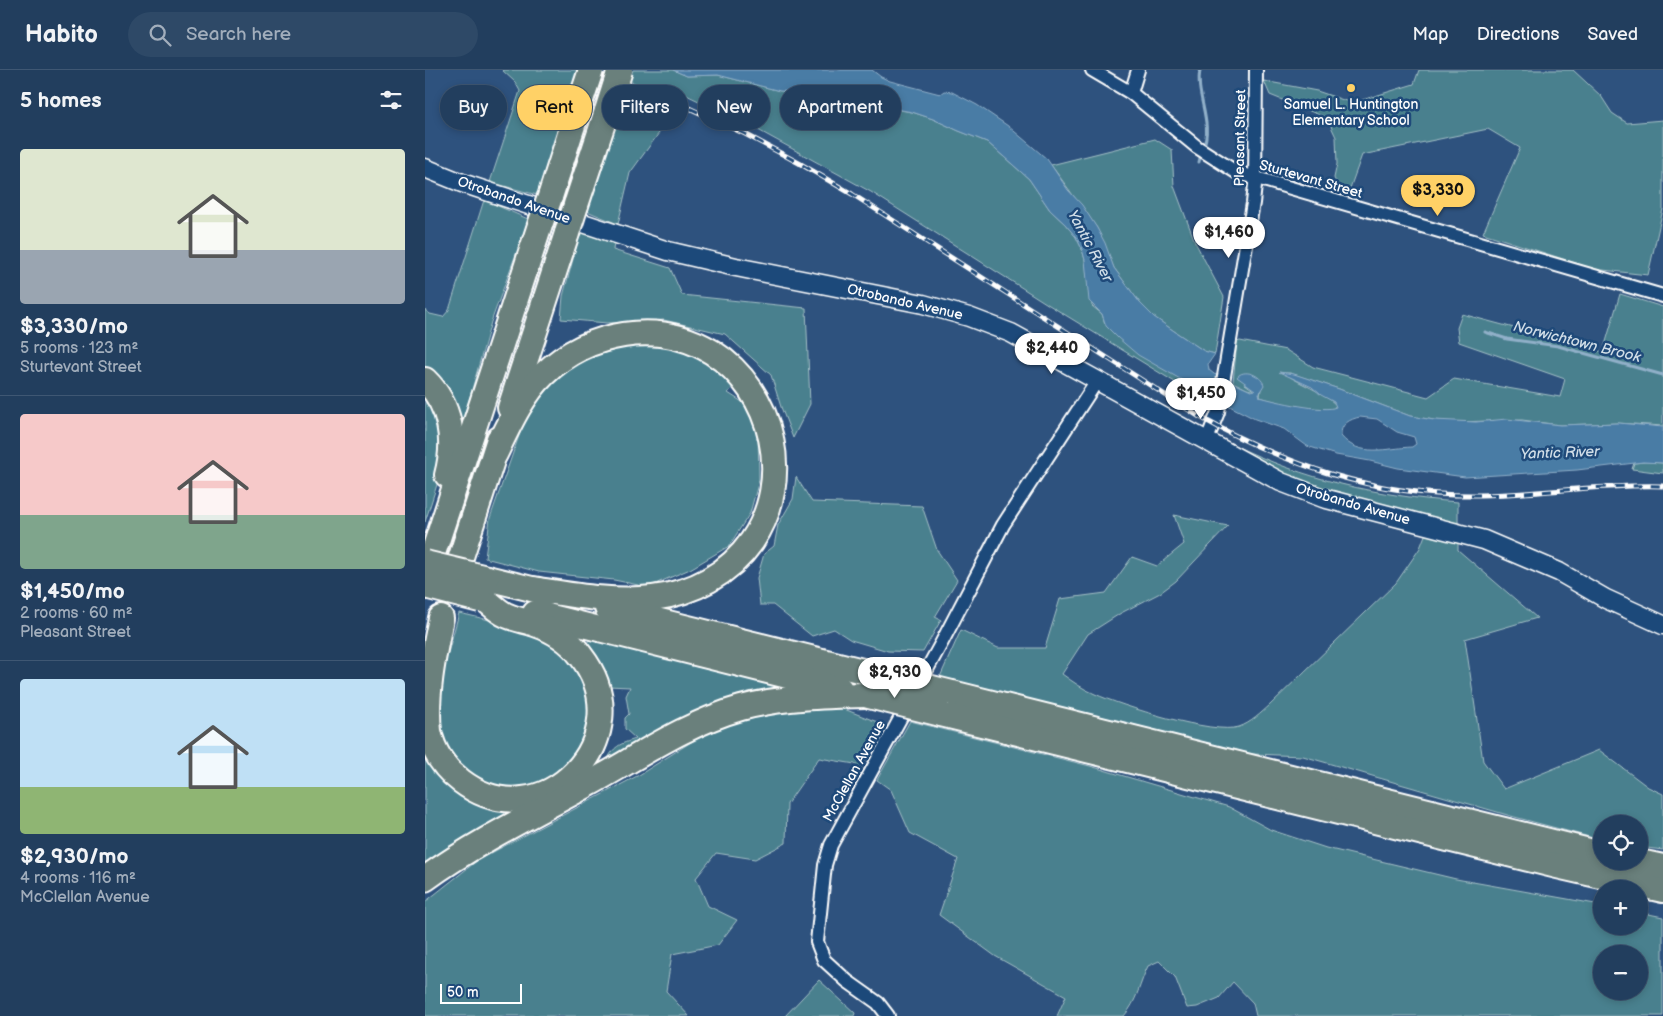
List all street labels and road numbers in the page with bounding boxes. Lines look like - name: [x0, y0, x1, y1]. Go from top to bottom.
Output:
- street label: Pleasant Street: [1231, 89, 1249, 187]
- street label: Sturtevant Street: [1257, 156, 1365, 202]
- street label: Otrobando Avenue: [455, 173, 573, 227]
- street label: Otrobando Avenue: [846, 280, 964, 324]
- street label: Otrobando Avenue: [1294, 480, 1412, 528]
- street label: McClellan Avenue: [819, 717, 889, 825]

